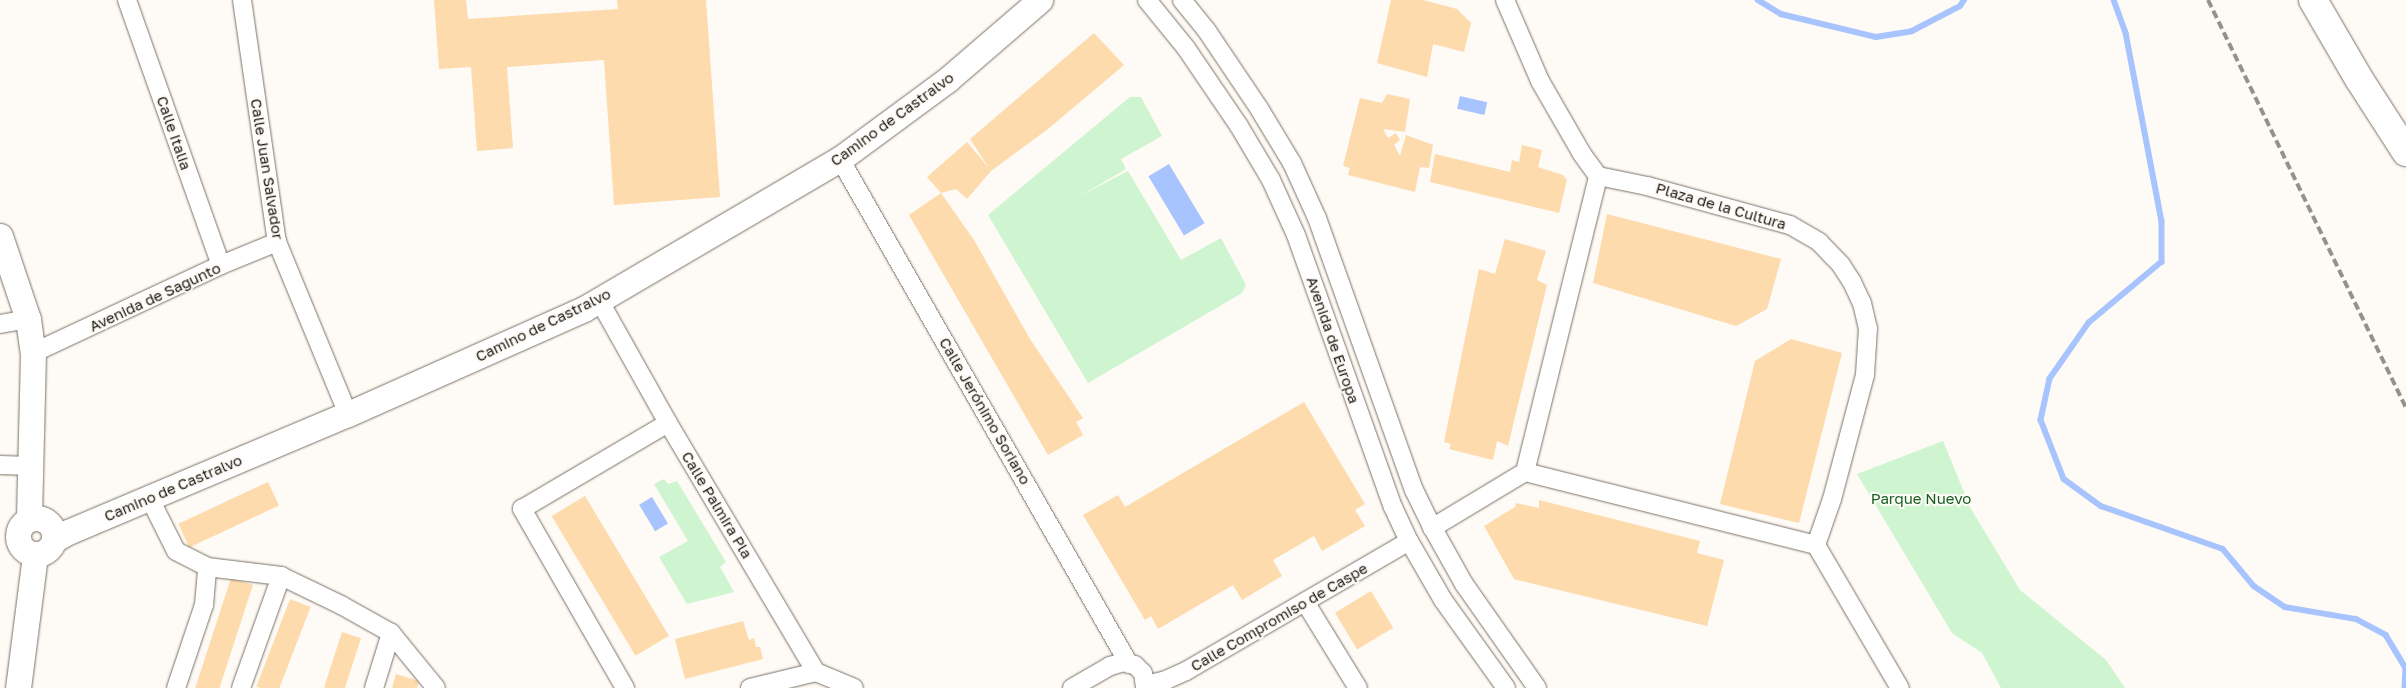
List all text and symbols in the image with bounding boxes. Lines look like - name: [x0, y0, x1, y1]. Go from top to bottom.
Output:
- street label: Camino de Castralvo: [827, 68, 957, 170]
- street label: Calle Italia: [153, 94, 195, 172]
- street label: Calle Juan Salvador: [247, 97, 287, 241]
- street label: Plaza de la Cultura: [1654, 179, 1788, 233]
- street label: Avenida de Sagunto: [86, 259, 224, 335]
- street label: Avenida de Europa: [1303, 274, 1363, 406]
- street label: Camino de Castralvo: [473, 284, 613, 366]
- street label: Calle Jerónimo Soriano: [936, 334, 1034, 488]
- street label: Calle Palmira Pla: [678, 448, 756, 562]
- street label: Camino de Castralvo: [101, 451, 245, 525]
- park label: Parque Nuevo: [1871, 490, 1971, 508]
- street label: Calle Compromiso de Caspe: [1187, 559, 1371, 675]

